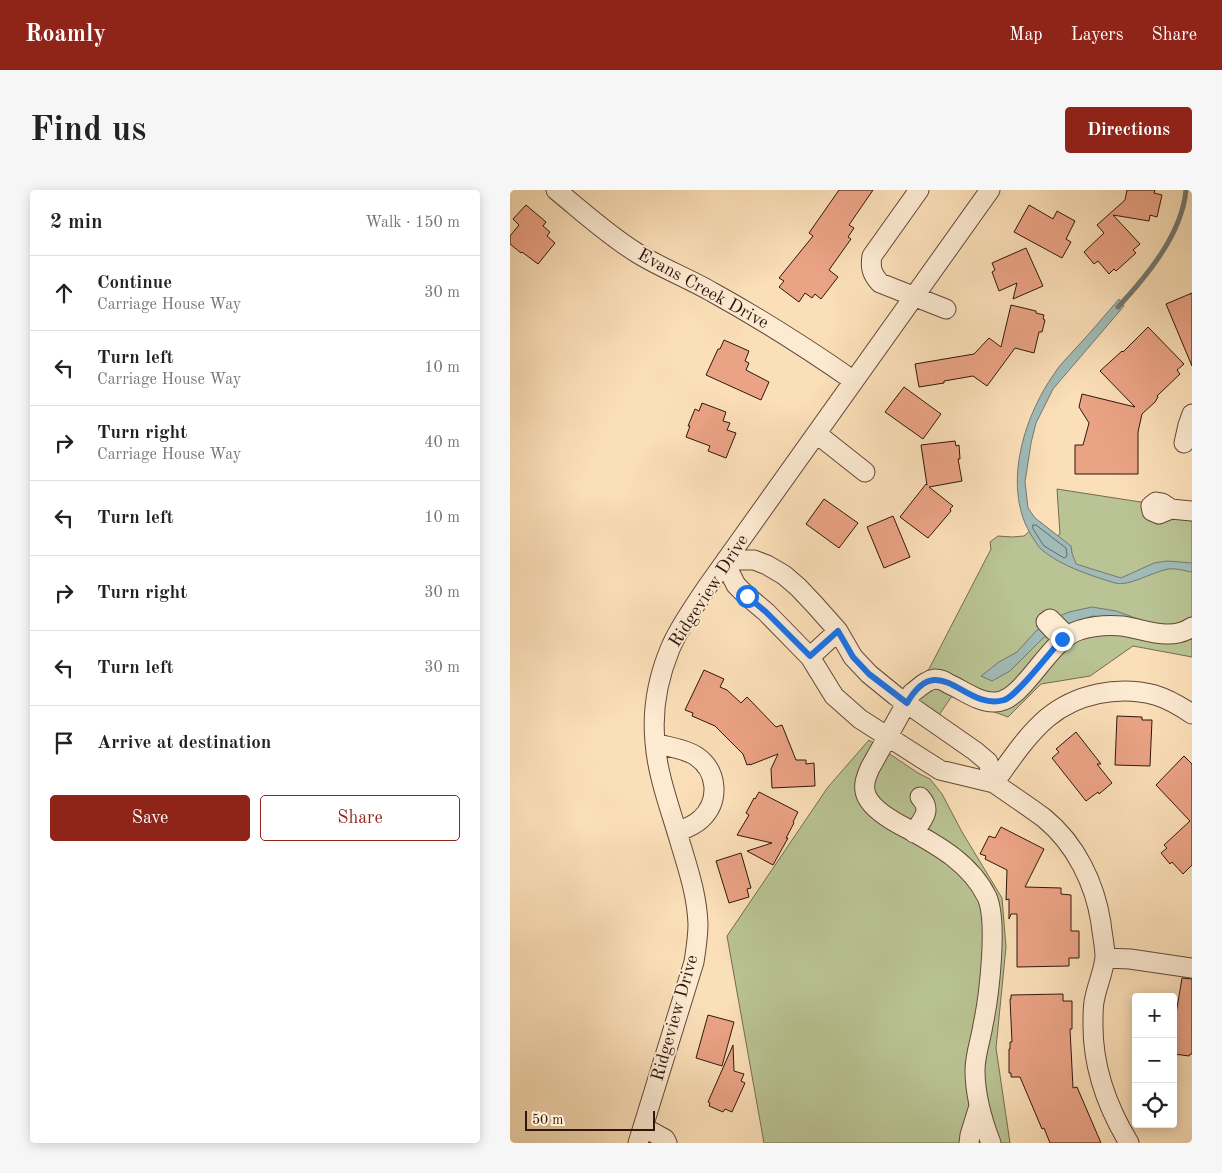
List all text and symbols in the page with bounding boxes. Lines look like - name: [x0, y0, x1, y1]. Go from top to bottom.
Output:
- text: Roamly: [25, 23, 106, 47]
- text: Map: [1009, 26, 1043, 44]
- text: Layers: [1071, 26, 1123, 44]
- text: Share: [1151, 26, 1197, 44]
- button: Directions: [1065, 107, 1192, 153]
- text: Find us: [30, 113, 146, 148]
- text: 2 min: [50, 212, 103, 233]
- text: Walk · 150 m: [365, 215, 460, 231]
- street label: Evans Creek Drive: [635, 246, 771, 332]
- text: Continue: [97, 274, 172, 293]
- icon: ahead: [50, 279, 78, 307]
- text: 30 m: [424, 285, 460, 301]
- text: Carriage House Way: [97, 297, 241, 313]
- text: Turn left: [97, 349, 174, 368]
- icon: left: [50, 354, 78, 382]
- text: 10 m: [424, 360, 460, 376]
- text: Carriage House Way: [97, 372, 241, 388]
- text: Turn right: [97, 424, 187, 443]
- icon: right: [50, 429, 78, 457]
- text: 40 m: [424, 435, 460, 451]
- text: Carriage House Way: [97, 447, 241, 463]
- icon: left: [50, 504, 78, 532]
- text: Turn left: [97, 509, 174, 528]
- text: 10 m: [424, 510, 460, 526]
- street label: Ridgeview Drive: [666, 532, 752, 650]
- icon: right: [50, 579, 78, 607]
- text: Turn right: [97, 584, 187, 603]
- text: 30 m: [424, 585, 460, 601]
- route start: [736, 585, 759, 608]
- route end: [1051, 628, 1074, 651]
- icon: left: [50, 654, 78, 682]
- text: Turn left: [97, 659, 174, 678]
- text: 30 m: [424, 660, 460, 676]
- icon: arrive: [50, 729, 78, 757]
- text: Arrive at destination: [97, 734, 271, 753]
- button: Save: [50, 795, 250, 841]
- button: Share: [260, 795, 460, 841]
- street label: Ridgeview Drive: [648, 953, 702, 1083]
- map controls: [1132, 993, 1177, 1128]
- button: +: [1132, 993, 1177, 1038]
- button: −: [1132, 1038, 1177, 1083]
- button: locate: [1132, 1083, 1177, 1128]
- scale bar: [525, 1108, 655, 1131]
- text: 50 m: [532, 1113, 563, 1127]

